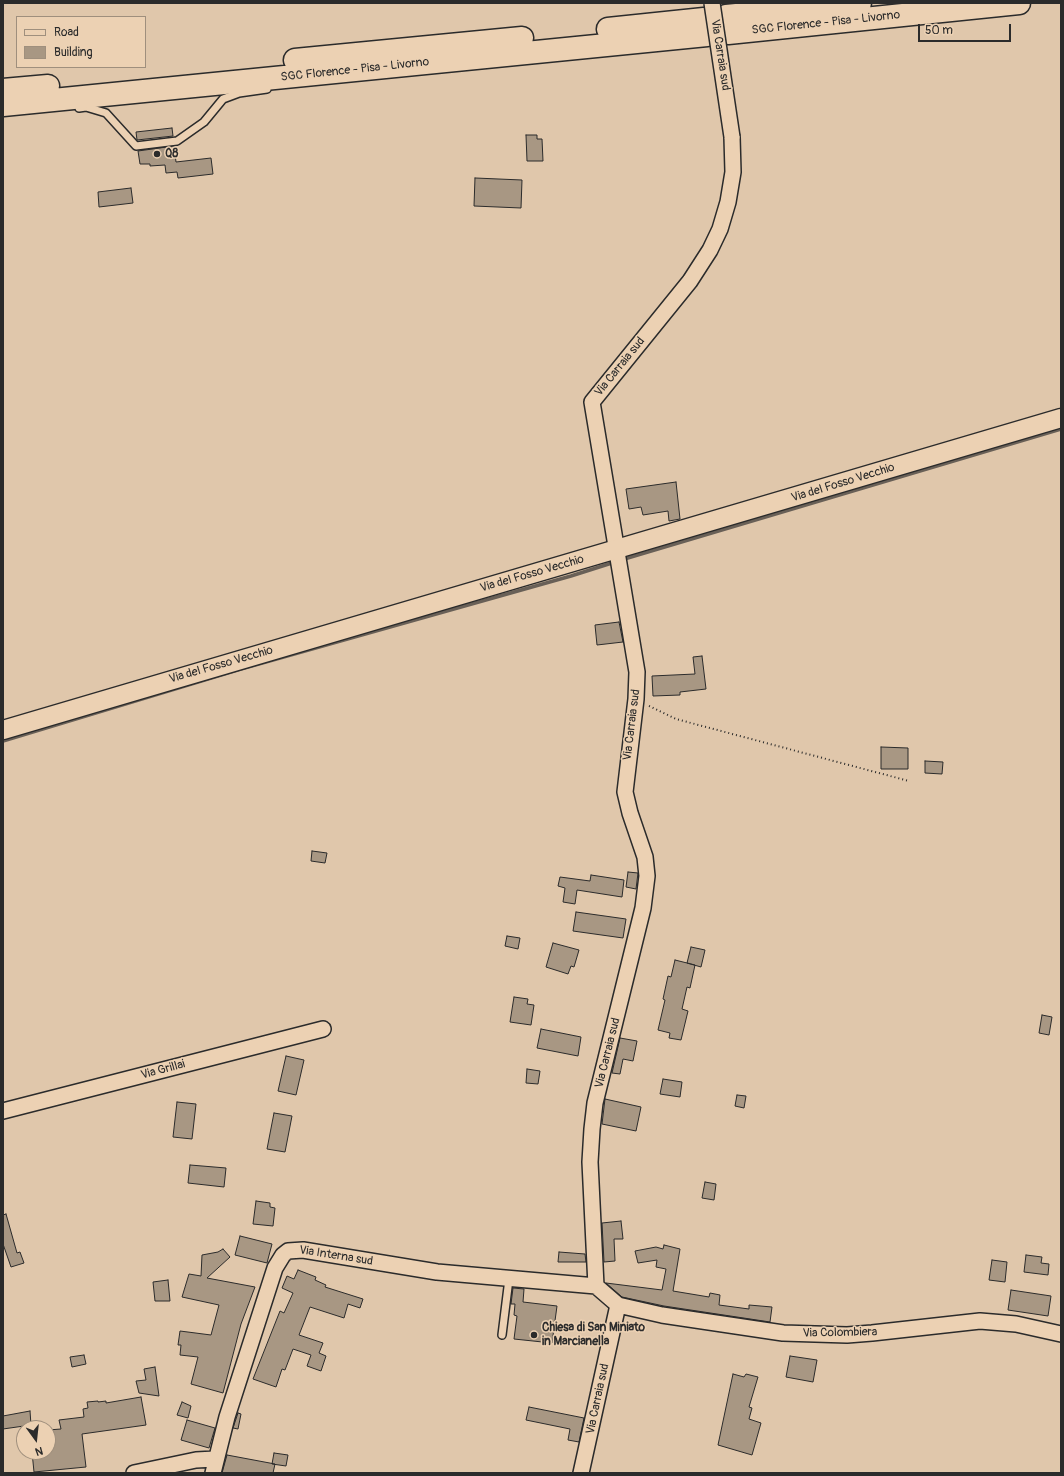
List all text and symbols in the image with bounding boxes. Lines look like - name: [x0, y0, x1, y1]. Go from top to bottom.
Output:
- street label: SGC Florence - Pisa - Livorno: [751, 8, 901, 38]
- legend: [16, 16, 146, 68]
- scale bar: [920, 16, 1013, 42]
- street label: Via Carraia sud: [707, 18, 733, 92]
- text: 50 m: [925, 23, 953, 38]
- text: Road: [54, 25, 79, 40]
- text: Building: [54, 45, 93, 60]
- street label: SGC Florence - Pisa - Livorno: [280, 55, 430, 85]
- place label: Q8: [165, 147, 178, 161]
- marker: Q8: [152, 149, 162, 159]
- street label: Via Carraia sud: [592, 334, 648, 400]
- street label: Via del Fosso Vecchio: [790, 460, 896, 506]
- street label: Via del Fosso Vecchio: [478, 552, 586, 596]
- street label: Via del Fosso Vecchio: [167, 643, 275, 687]
- street label: Via Carraia sud: [620, 688, 644, 762]
- street label: Via Carraia sud: [592, 1016, 624, 1090]
- street label: Via Grillai: [139, 1057, 187, 1083]
- street label: Via Interna sud: [298, 1243, 374, 1269]
- place label: Chiesa di San Miniato in Marcianella: [542, 1321, 645, 1349]
- street label: Via Colombiera: [803, 1325, 877, 1341]
- marker: Chiesa di San Miniato in Marcianella: [529, 1330, 539, 1340]
- street label: Via Carraia sud: [583, 1362, 613, 1436]
- north arrow: [16, 1420, 56, 1460]
- text: N: [34, 1444, 44, 1458]

